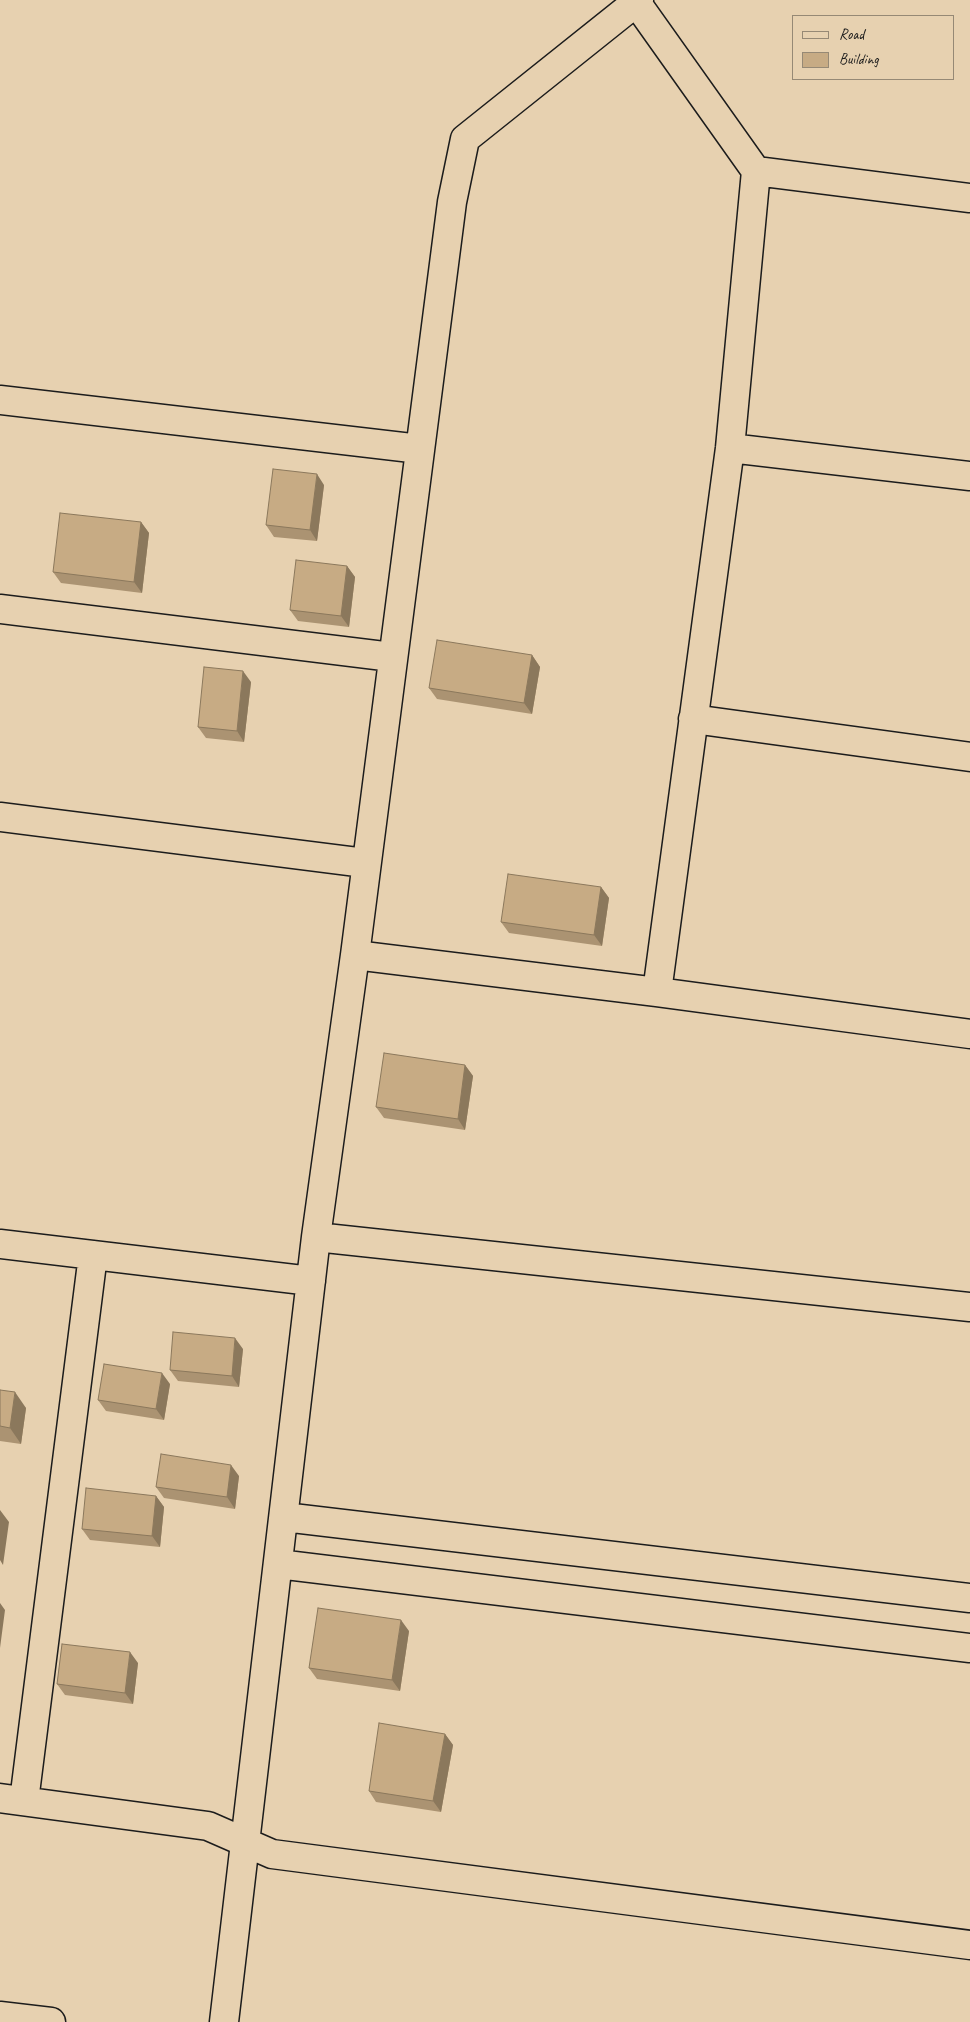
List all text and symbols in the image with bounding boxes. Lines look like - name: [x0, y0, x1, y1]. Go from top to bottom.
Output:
- legend: [792, 15, 955, 80]
- text: Road: [839, 25, 864, 44]
- text: Building: [839, 50, 878, 69]

